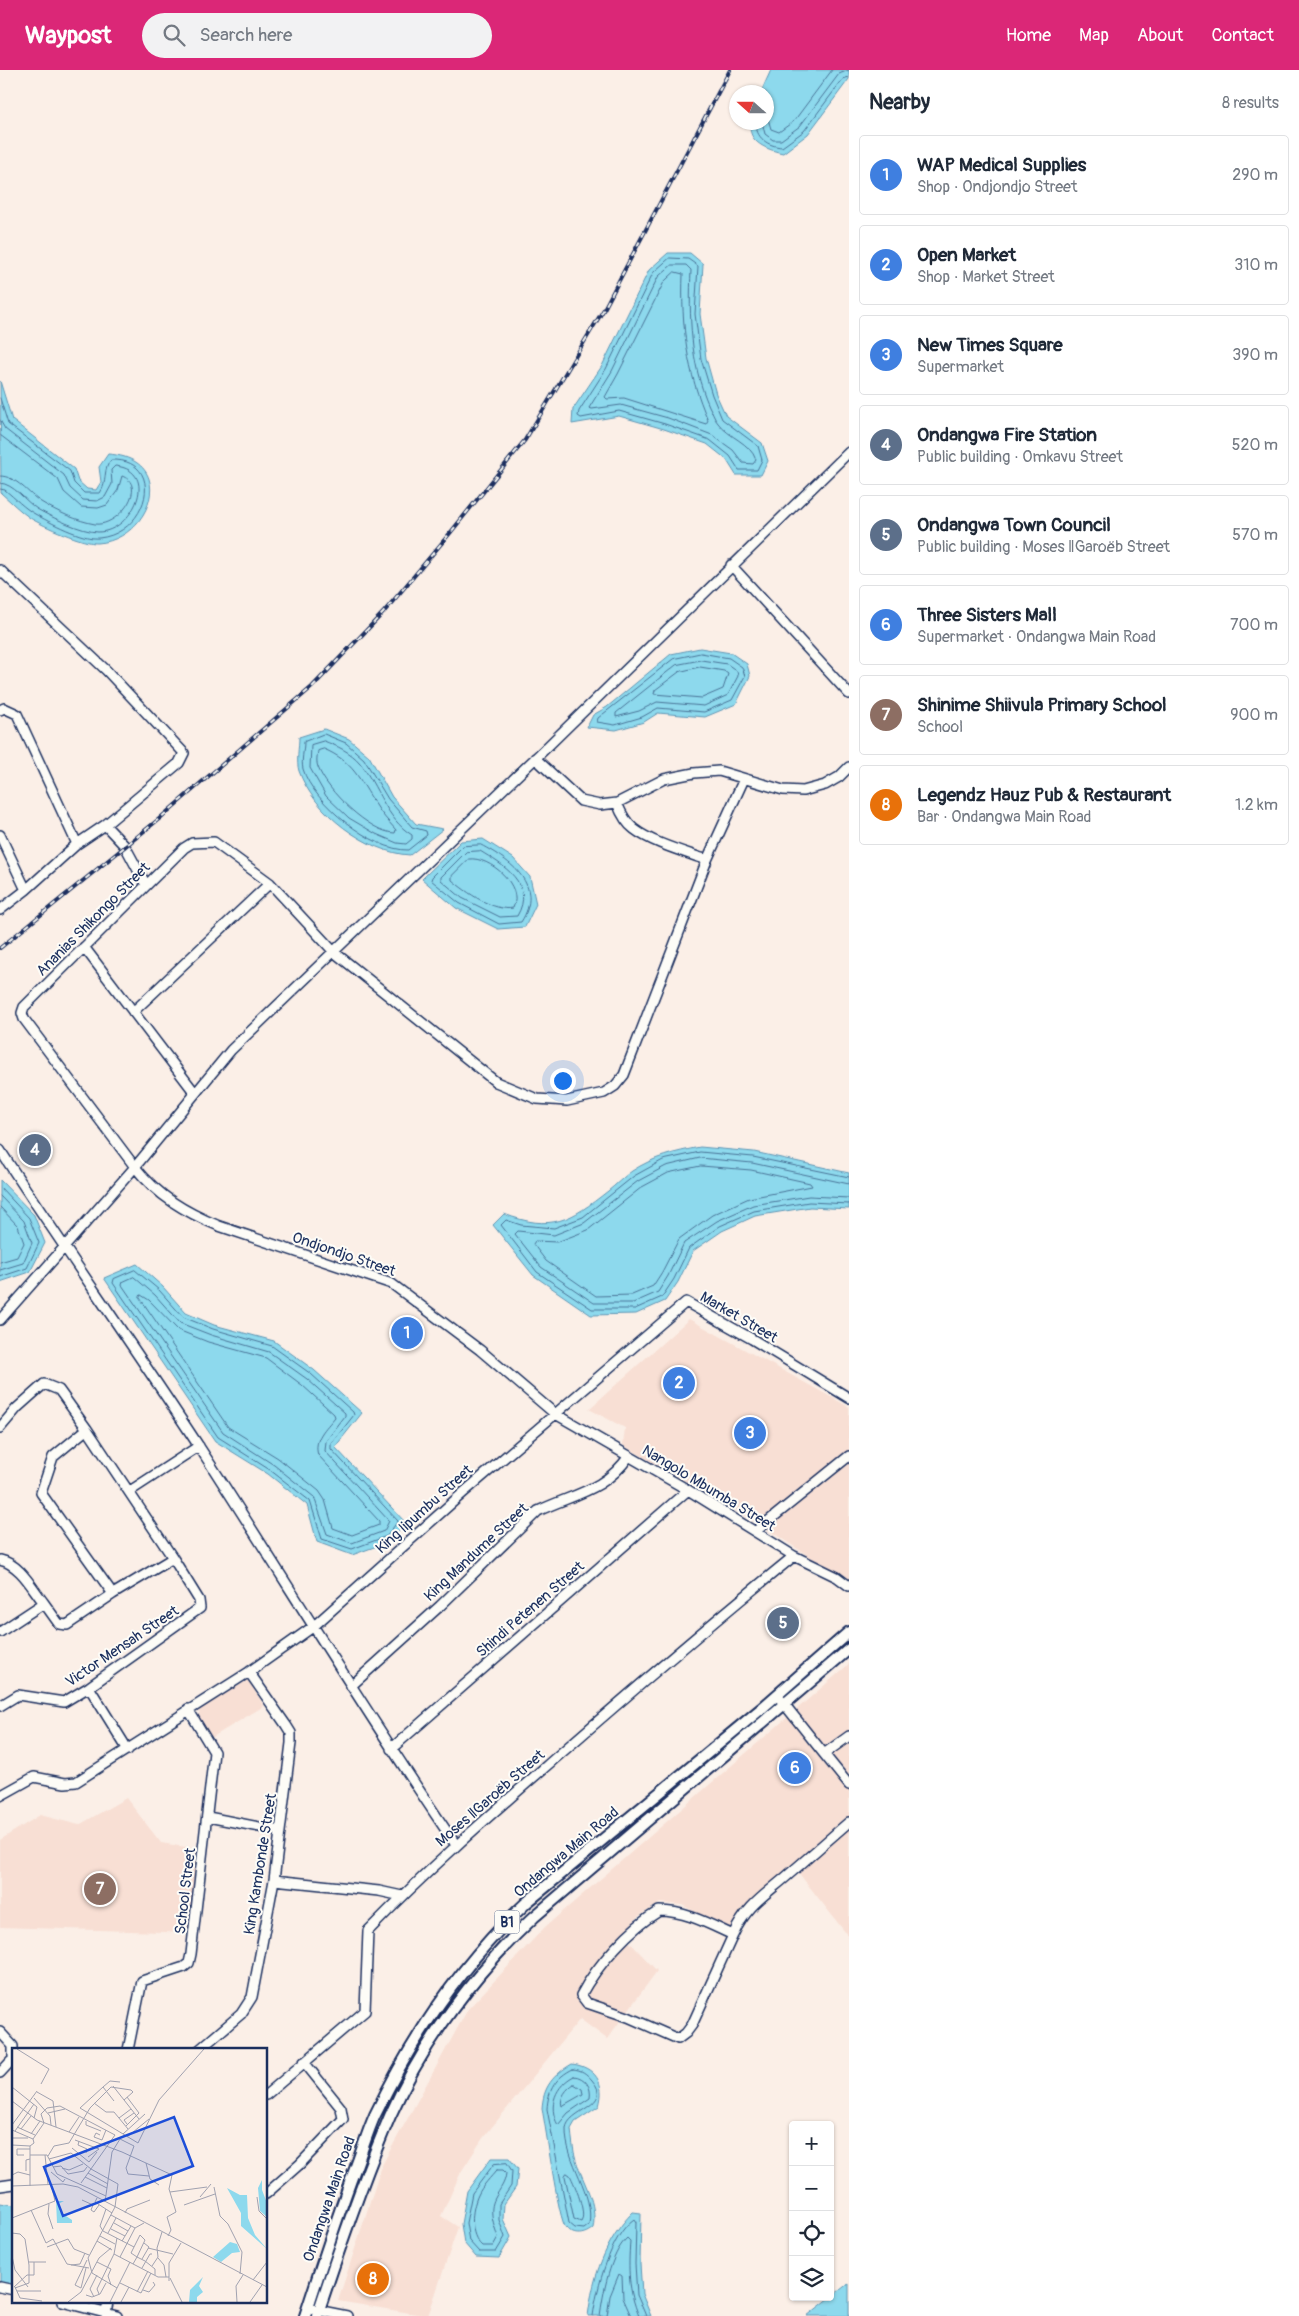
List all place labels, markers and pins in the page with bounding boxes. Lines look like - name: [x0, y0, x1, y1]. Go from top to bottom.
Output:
- pin: 4: [19, 1131, 51, 1169]
- pin: 1: [391, 1314, 423, 1352]
- pin: 2: [663, 1364, 695, 1402]
- pin: 3: [734, 1414, 766, 1452]
- pin: 5: [767, 1604, 799, 1642]
- pin: 6: [779, 1749, 811, 1787]
- pin: 7: [84, 1870, 116, 1908]
- pin: 8: [357, 2260, 389, 2298]

